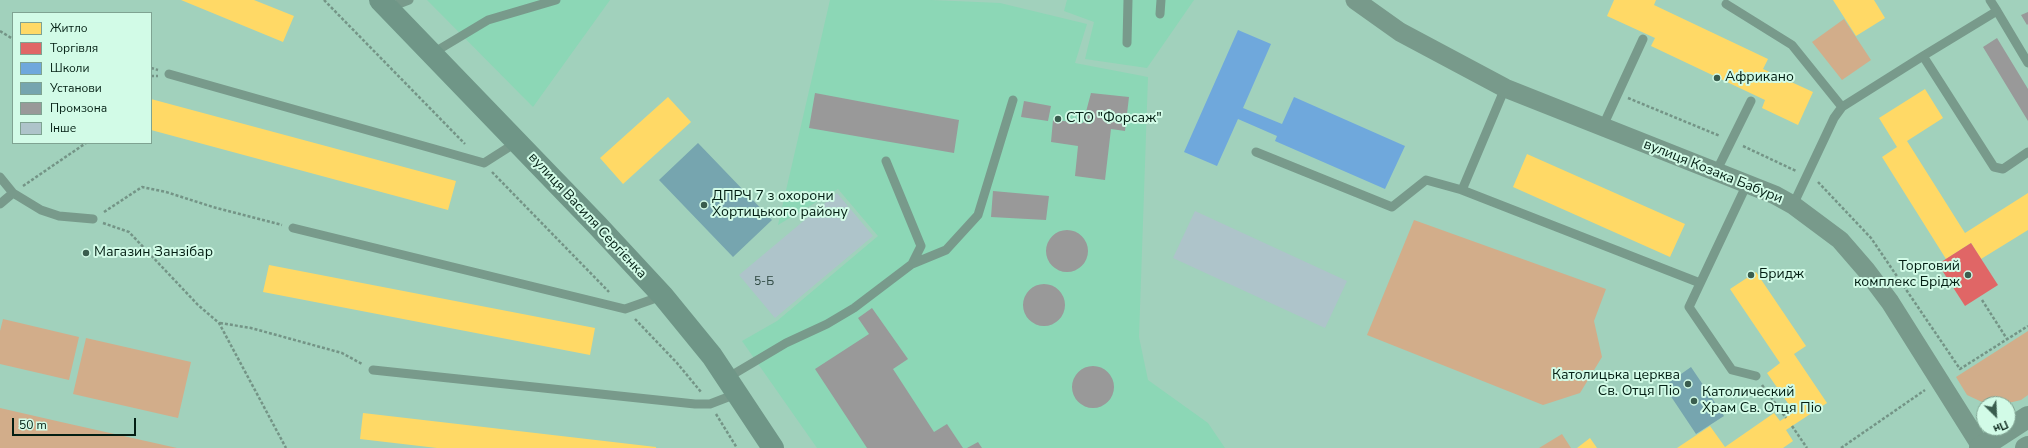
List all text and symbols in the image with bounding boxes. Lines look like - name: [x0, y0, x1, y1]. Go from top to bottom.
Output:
- legend: [12, 12, 152, 144]
- text: Житло: [50, 20, 88, 36]
- text: Торгівля: [50, 40, 98, 56]
- text: Школи: [50, 60, 90, 76]
- place label: Африкано: [1725, 70, 1794, 86]
- marker: Африкано: [1712, 73, 1722, 83]
- text: Установи: [50, 80, 102, 96]
- text: Промзона: [50, 100, 107, 116]
- place label: СТО "Форсаж": [1066, 111, 1162, 127]
- marker: СТО "Форсаж": [1053, 114, 1063, 124]
- text: Інше: [50, 120, 76, 136]
- street label: вулиця Козака Бабури: [1641, 136, 1785, 208]
- street label: вулиця Василя Сергієнка: [524, 150, 650, 282]
- place label: ДПРЧ 7 з охорони Хортицького району: [712, 189, 848, 222]
- marker: ДПРЧ 7 з охорони Хортицького району: [699, 200, 709, 210]
- place label: Магазин Занзібар: [94, 245, 213, 261]
- marker: Магазин Занзібар: [81, 248, 91, 258]
- place label: Торговий комплекс Брідж: [1854, 259, 1960, 292]
- place label: Бридж: [1759, 267, 1804, 283]
- marker: Бридж: [1746, 270, 1756, 280]
- marker: Торговий комплекс Брідж: [1963, 270, 1973, 280]
- house number: 5-Б: [754, 275, 774, 289]
- place label: Католицька церква Св. Отця Піо: [1552, 368, 1680, 400]
- marker: Католицька церква Св. Отця Піо: [1683, 379, 1693, 389]
- place label: Католический Храм Св. Отця Піо: [1702, 385, 1822, 418]
- marker: Католический Храм Св. Отця Піо: [1689, 396, 1699, 406]
- north arrow: [1976, 396, 2016, 436]
- scale bar: [14, 410, 138, 436]
- text: 50 m: [19, 417, 47, 433]
- text: Пн: [1991, 417, 2011, 436]

